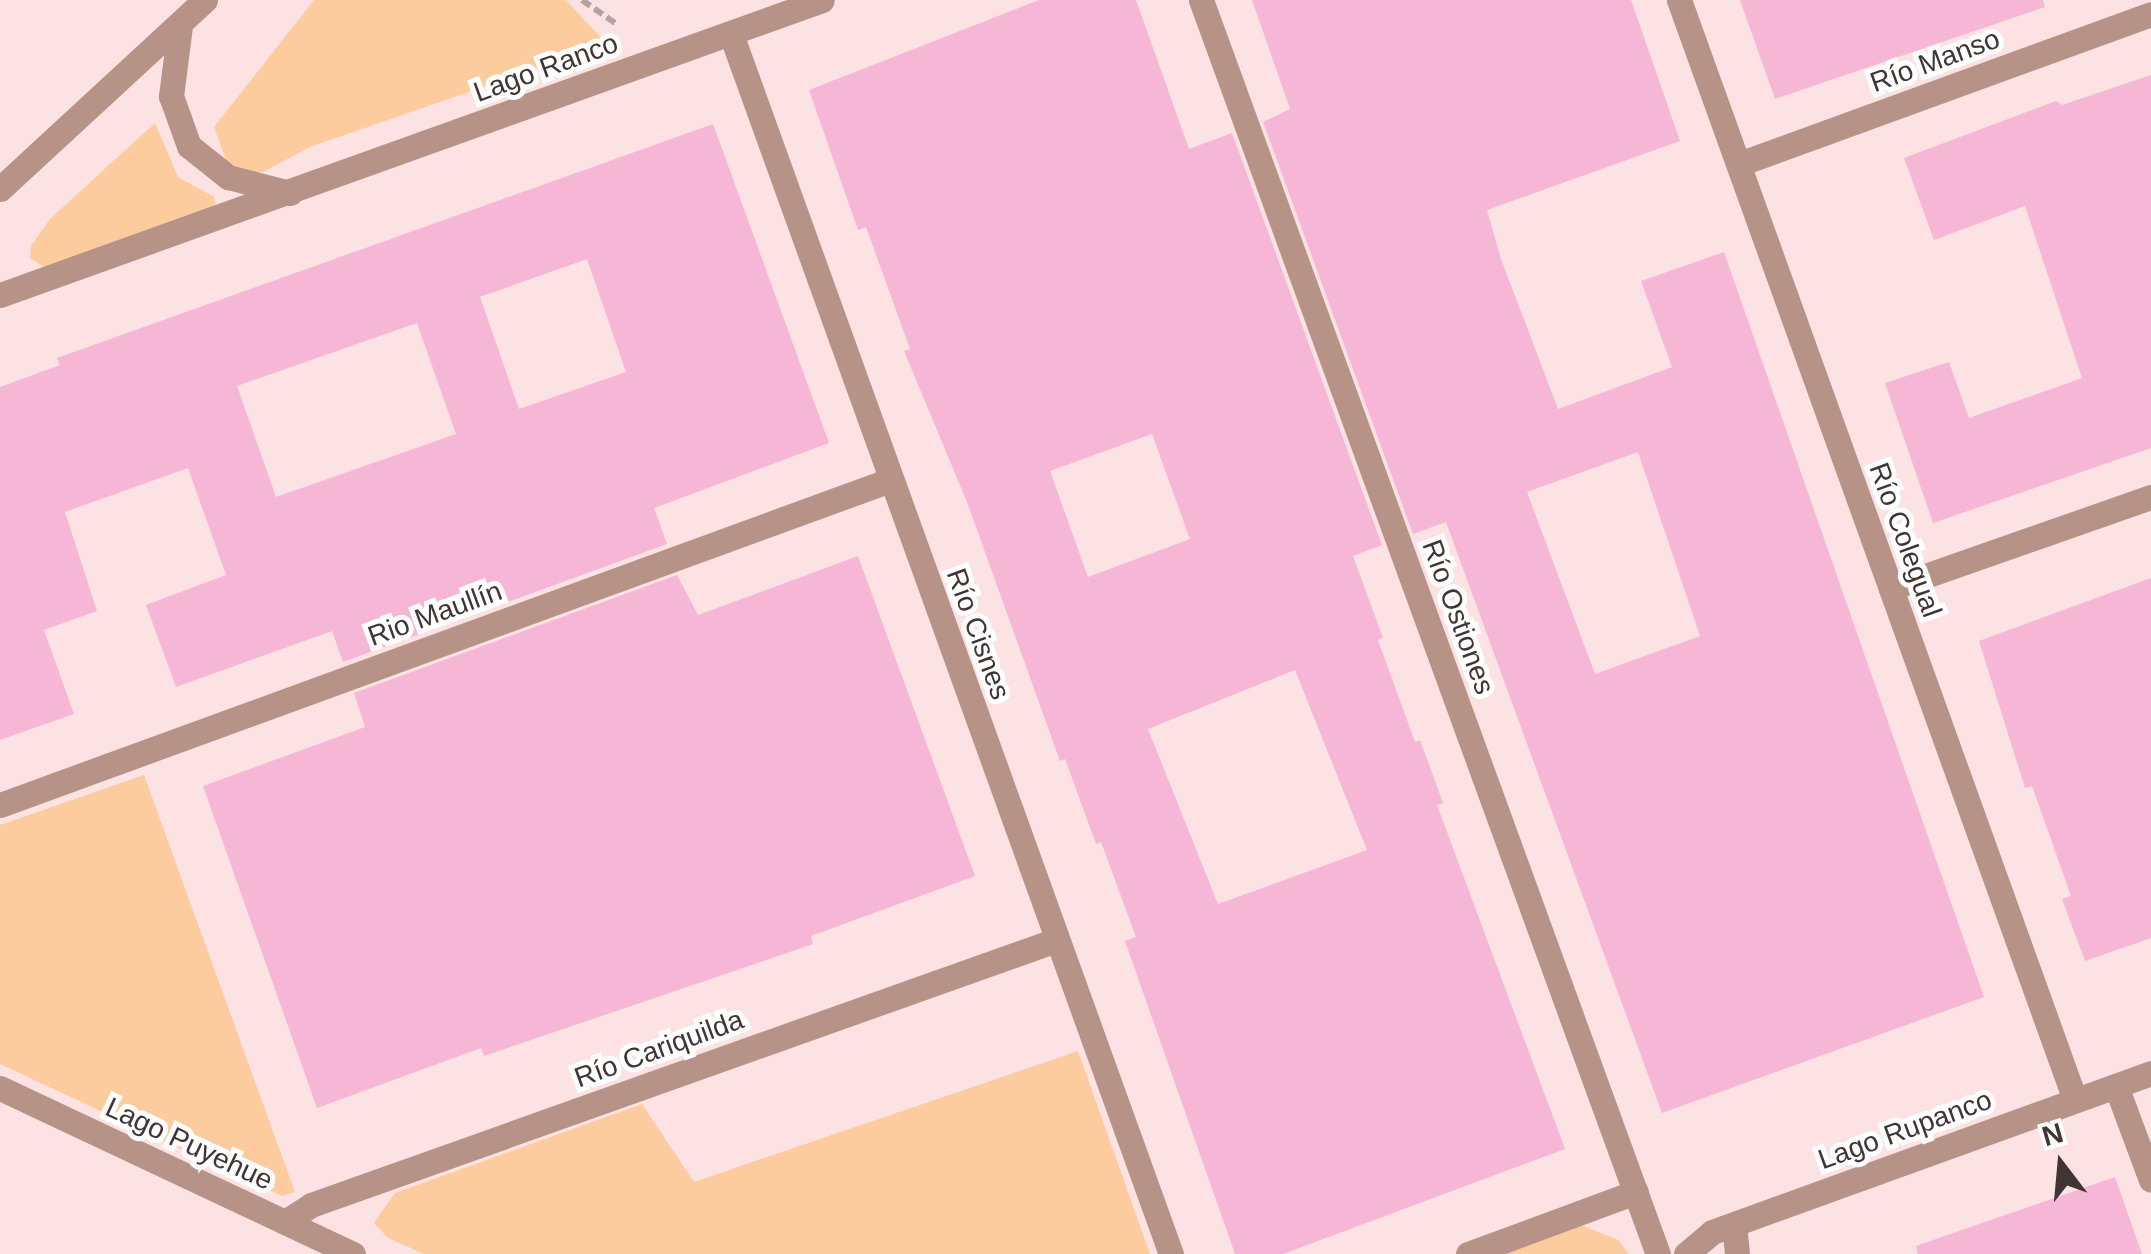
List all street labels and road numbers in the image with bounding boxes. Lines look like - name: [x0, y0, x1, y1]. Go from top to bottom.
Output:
- street label: Río Manso: [1866, 22, 2004, 100]
- street label: Lago Ranco: [469, 26, 623, 110]
- street label: Río Colegual: [1862, 458, 1948, 622]
- street label: Río Ostiones: [1415, 535, 1501, 699]
- street label: Río Cisnes: [939, 564, 1017, 704]
- street label: Rio Maullín: [363, 574, 507, 654]
- street label: Río Cariquilda: [570, 1003, 748, 1095]
- street label: Lago Rupanco: [1814, 1083, 1996, 1177]
- street label: Lago Puyehue: [100, 1091, 278, 1197]

